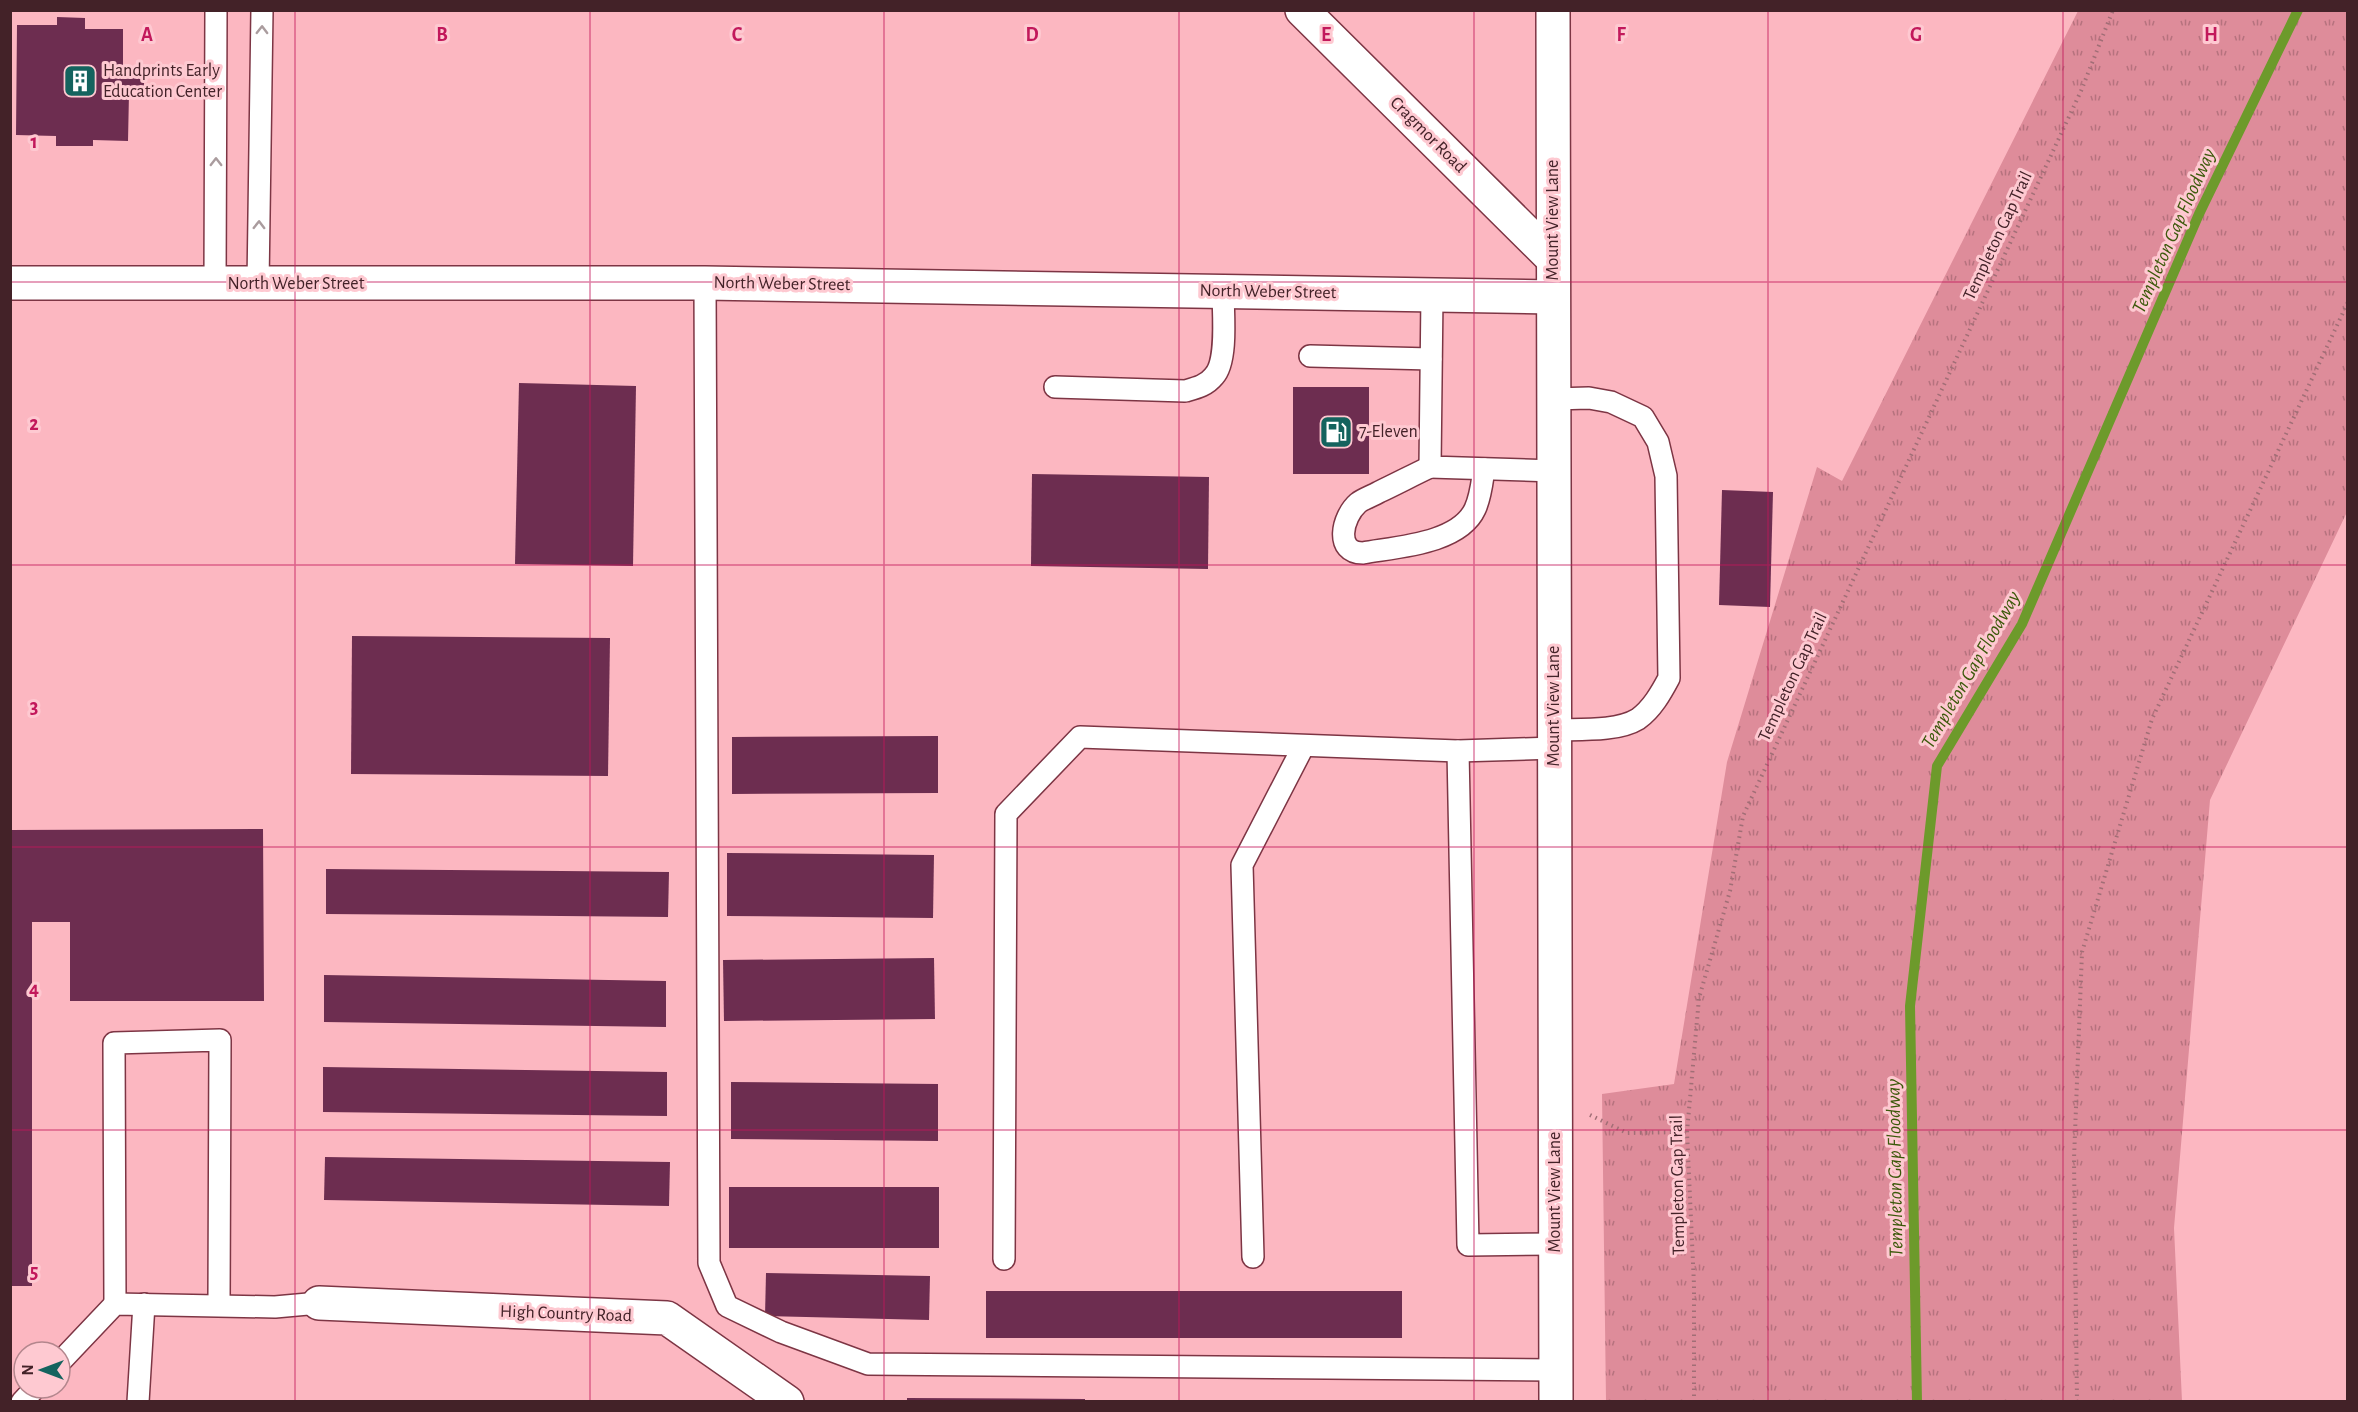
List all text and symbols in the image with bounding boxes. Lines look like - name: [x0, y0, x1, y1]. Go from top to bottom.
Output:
- text: A: [141, 25, 153, 45]
- text: B: [436, 25, 448, 45]
- text: C: [732, 25, 743, 45]
- text: D: [1025, 25, 1039, 45]
- text: E: [1321, 25, 1331, 45]
- text: F: [1616, 25, 1626, 45]
- text: G: [1910, 25, 1922, 45]
- text: H: [2204, 25, 2218, 45]
- one-way arrow: [256, 26, 268, 35]
- place label: Handprints Early Education Center: [103, 62, 222, 101]
- building icon: Handprints Early Education Center: [62, 63, 98, 99]
- street label: Cragmor Road: [1387, 94, 1469, 176]
- text: 1: [30, 132, 38, 152]
- water label: Templeton Gap Floodway: [2129, 145, 2220, 316]
- one-way arrow: [210, 158, 222, 167]
- street label: Mount View Lane: [1544, 160, 1562, 280]
- street label: Templeton Gap Trail: [1960, 169, 2036, 303]
- one-way arrow: [253, 221, 265, 230]
- street label: North Weber Street: [713, 274, 851, 294]
- street label: North Weber Street: [228, 275, 365, 293]
- street label: North Weber Street: [1199, 282, 1337, 302]
- text: 2: [29, 414, 39, 434]
- fuel station icon: 7-Eleven: [1318, 414, 1354, 450]
- place label: 7-Eleven: [1359, 423, 1418, 441]
- water label: Templeton Gap Floodway: [1918, 587, 2025, 752]
- street label: Templeton Gap Trail: [1755, 610, 1831, 744]
- street label: Mount View Lane: [1545, 646, 1563, 766]
- text: 3: [30, 697, 38, 717]
- text: 4: [29, 979, 39, 999]
- water label: Templeton Gap Floodway: [1883, 1078, 1907, 1257]
- street label: Templeton Gap Trail: [1668, 1115, 1688, 1255]
- street label: Mount View Lane: [1546, 1132, 1564, 1252]
- text: 5: [30, 1262, 38, 1282]
- street label: High Country Road: [500, 1303, 632, 1325]
- north arrow: [12, 1340, 72, 1400]
- text: N: [20, 1364, 36, 1376]

